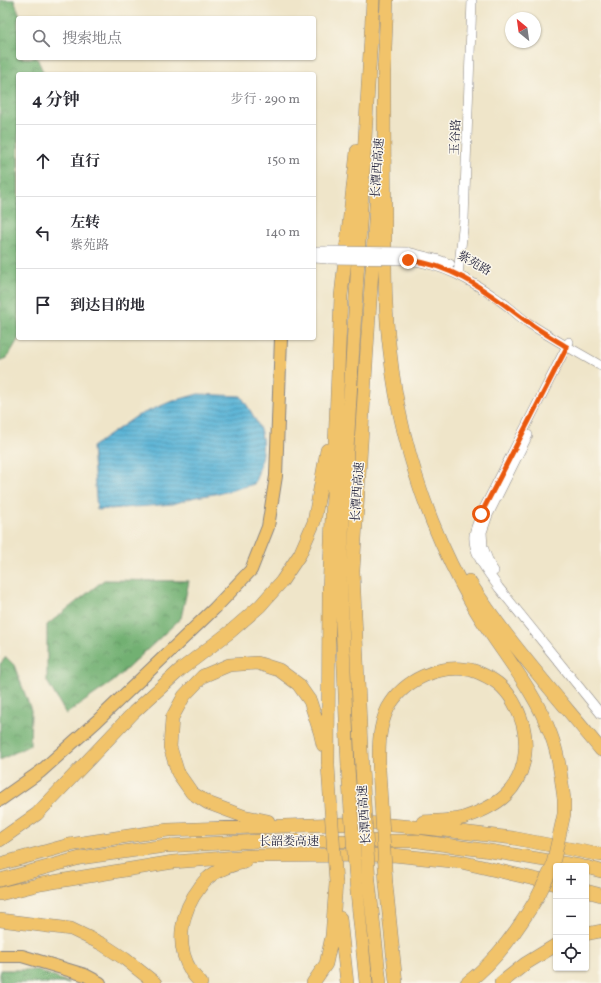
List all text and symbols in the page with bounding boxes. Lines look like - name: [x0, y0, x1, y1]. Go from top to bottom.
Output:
- north arrow: [505, 12, 541, 48]
- search box: [16, 16, 316, 60]
- icon: search: [30, 27, 52, 49]
- text: 搜索地点: [62, 29, 122, 50]
- text: 4 分钟: [32, 89, 80, 112]
- text: 步行 · 290 m: [230, 91, 300, 109]
- street label: 玉谷路: [447, 119, 465, 155]
- street label: 长潭西高速: [368, 138, 388, 198]
- icon: ahead: [32, 150, 54, 172]
- text: 直行: [70, 152, 100, 173]
- text: 150 m: [267, 152, 300, 170]
- text: 左转: [70, 213, 100, 234]
- icon: left: [32, 222, 54, 244]
- text: 140 m: [266, 224, 300, 242]
- text: 紫苑路: [70, 237, 109, 255]
- street label: 紫苑路: [454, 248, 494, 280]
- route end: [399, 251, 417, 269]
- icon: arrive: [32, 294, 54, 316]
- text: 到达目的地: [70, 296, 145, 317]
- street label: 长潭西高速: [348, 462, 368, 522]
- route start: [472, 505, 490, 523]
- street label: 长潭西高速: [355, 785, 375, 845]
- street label: 长韶娄高速: [259, 834, 319, 850]
- map controls: [553, 863, 589, 971]
- button: +: [553, 863, 589, 899]
- button: −: [553, 899, 589, 935]
- button: locate: [553, 935, 589, 971]

